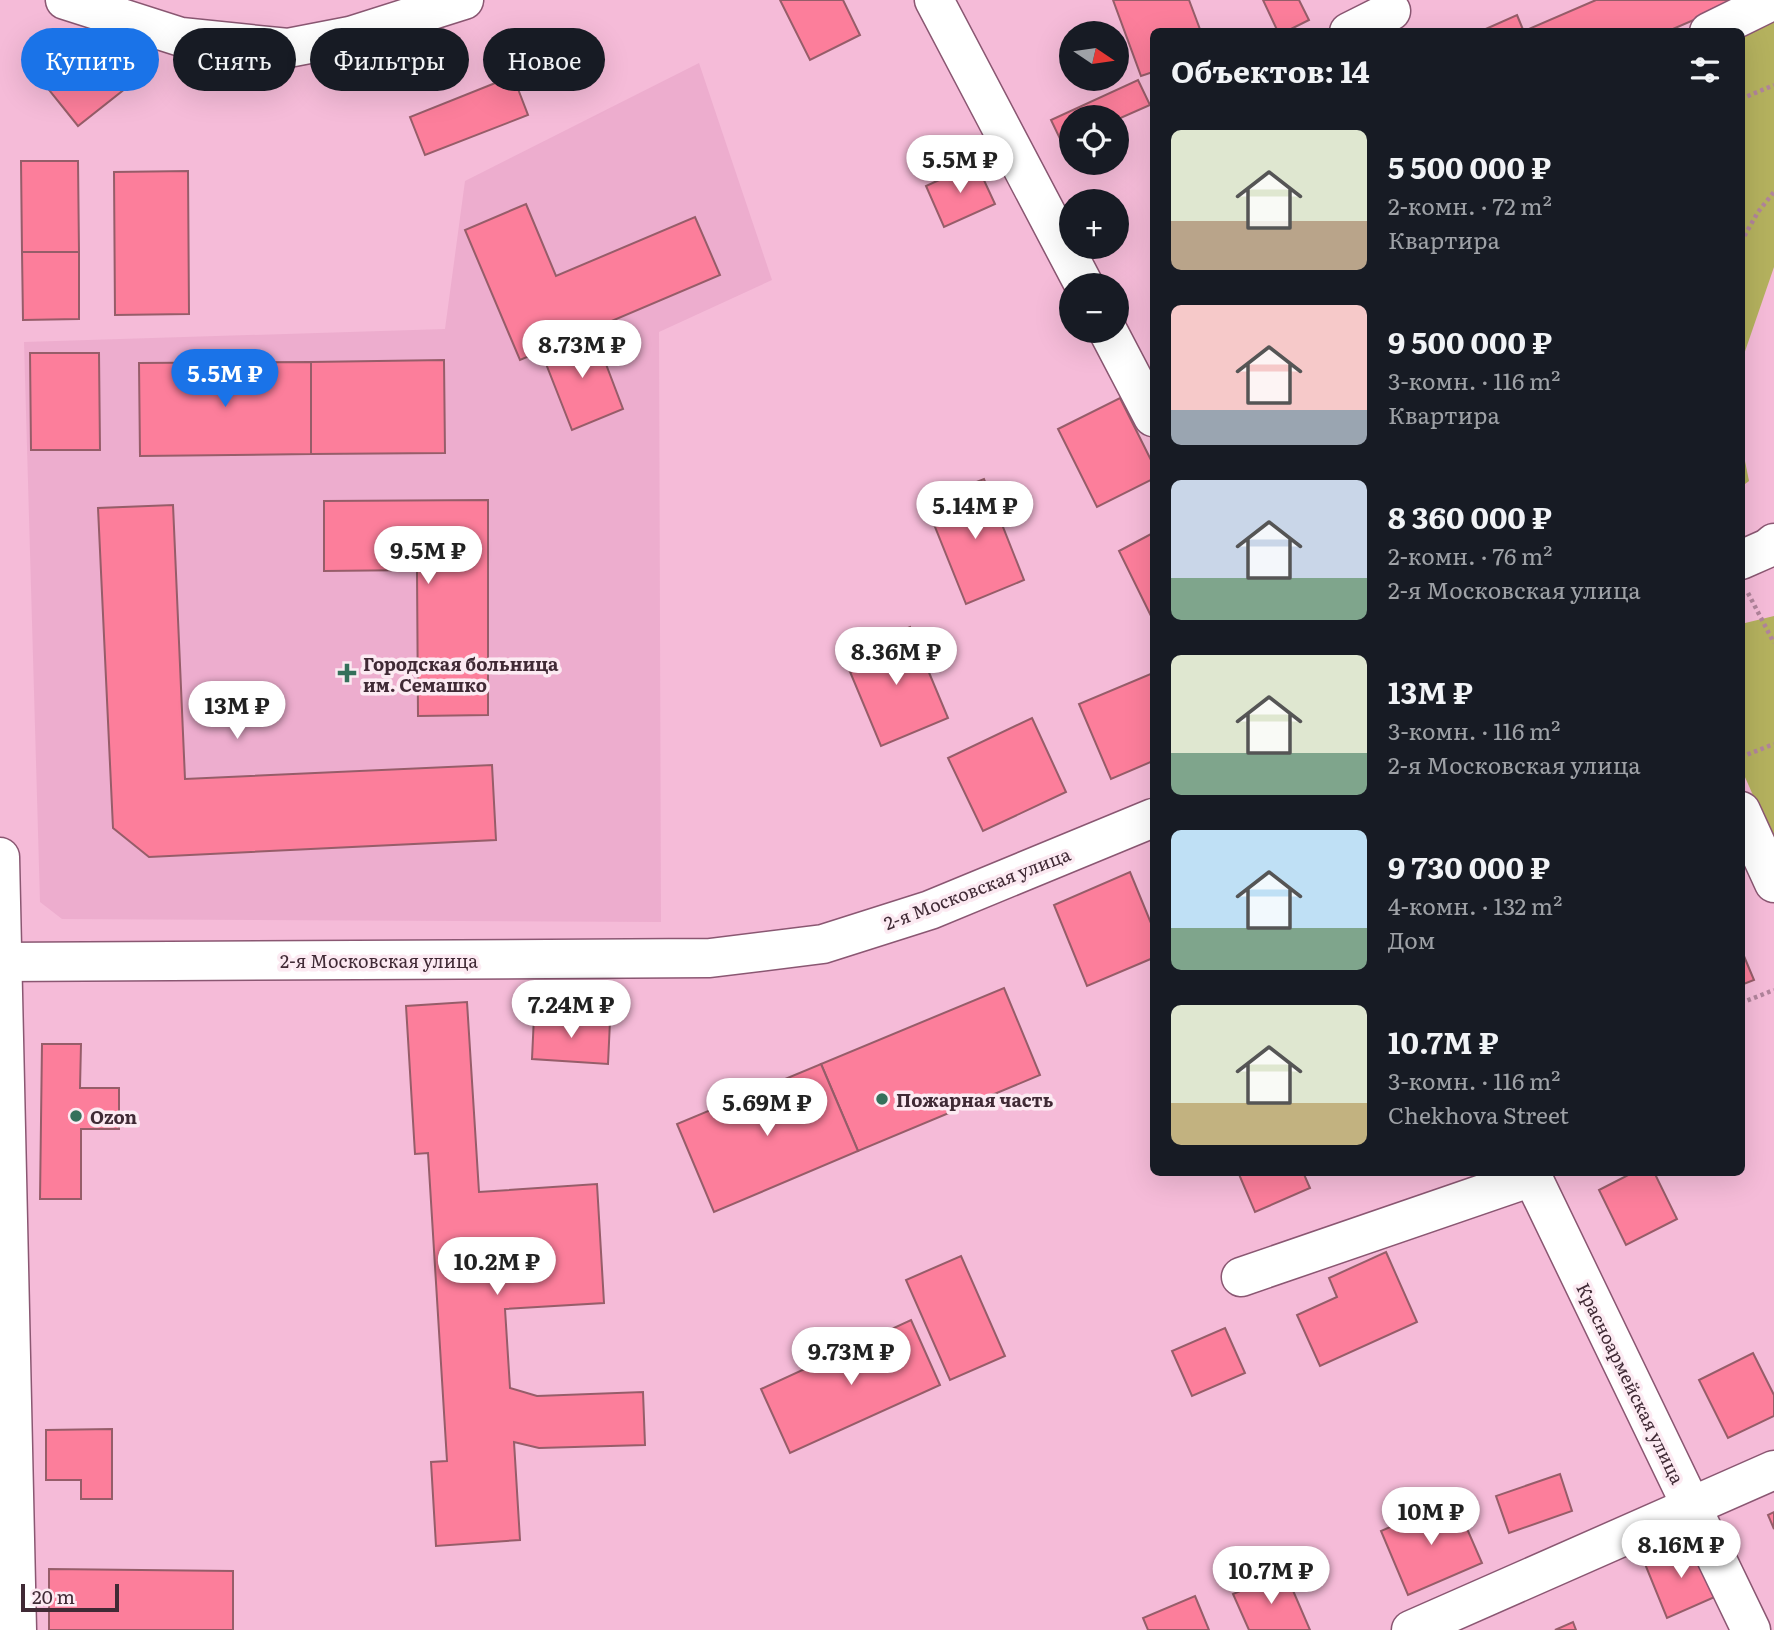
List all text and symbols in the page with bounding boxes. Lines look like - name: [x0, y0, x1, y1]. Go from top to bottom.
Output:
- north arrow: [1059, 21, 1129, 91]
- map controls: [1059, 21, 1129, 343]
- chip: Купить: [21, 28, 159, 91]
- chip: Снять: [173, 28, 296, 91]
- chip: Фильтры: [310, 28, 469, 91]
- chip: Новое: [483, 28, 605, 91]
- text: Объектов: 14: [1171, 48, 1370, 92]
- icon: filters: [1686, 51, 1724, 89]
- button: locate: [1059, 105, 1129, 175]
- pin: 5.5M ₽: [903, 136, 1017, 195]
- text: 5.5M ₽: [922, 141, 998, 175]
- text: 5 500 000 ₽: [1388, 144, 1551, 188]
- icon: home: [1227, 158, 1311, 242]
- text: 2-комн. · 72 m²: [1388, 188, 1552, 222]
- button: +: [1059, 189, 1129, 259]
- text: Квартира: [1388, 222, 1500, 256]
- button: −: [1059, 273, 1129, 343]
- text: 9 500 000 ₽: [1388, 319, 1552, 363]
- pin: 8.73M ₽: [517, 320, 647, 380]
- text: 8.73M ₽: [538, 326, 626, 360]
- icon: home: [1227, 333, 1311, 417]
- pin: 5.5M ₽: [168, 350, 282, 409]
- text: 5.5M ₽: [187, 355, 263, 389]
- text: 3-комн. · 116 m²: [1388, 363, 1560, 397]
- text: Квартира: [1388, 397, 1500, 431]
- pin: 5.14M ₽: [910, 482, 1040, 541]
- text: 5.14M ₽: [932, 487, 1018, 521]
- text: 8 360 000 ₽: [1388, 494, 1552, 538]
- icon: home: [1227, 508, 1311, 592]
- pin: 9.5M ₽: [371, 526, 485, 586]
- text: 9.5M ₽: [390, 532, 466, 566]
- text: 2-комн. · 76 m²: [1388, 538, 1553, 572]
- text: 2-я Московская улица: [1388, 572, 1641, 606]
- pin: 8.36M ₽: [831, 628, 961, 687]
- text: 8.36M ₽: [851, 633, 941, 667]
- place label: Городская больница им. Семашко: [363, 650, 559, 698]
- marker: Городская больница им. Семашко: [337, 663, 357, 683]
- text: 13M ₽: [1388, 669, 1473, 713]
- pin: 13M ₽: [188, 682, 286, 741]
- icon: home: [1227, 683, 1311, 767]
- text: 13M ₽: [204, 687, 270, 721]
- text: 3-комн. · 116 m²: [1388, 713, 1560, 747]
- text: 2-я Московская улица: [1388, 747, 1641, 781]
- street label: 2-я Московская улица: [880, 840, 1074, 936]
- text: 9 730 000 ₽: [1388, 844, 1550, 888]
- icon: home: [1227, 858, 1311, 942]
- text: 4-комн. · 132 m²: [1388, 888, 1562, 922]
- text: Дом: [1388, 922, 1435, 956]
- street label: 2-я Московская улица: [280, 947, 478, 974]
- pin: 7.24M ₽: [506, 981, 636, 1040]
- text: 7.24M ₽: [528, 986, 614, 1020]
- text: 10.7M ₽: [1388, 1019, 1498, 1063]
- icon: home: [1227, 1033, 1311, 1117]
- text: 3-комн. · 116 m²: [1388, 1063, 1560, 1097]
- pin: 5.69M ₽: [702, 1078, 832, 1138]
- text: 5.69M ₽: [722, 1084, 812, 1118]
- place label: Пожарная часть: [896, 1086, 1054, 1113]
- marker: Пожарная часть: [874, 1091, 890, 1107]
- text: Chekhova Street: [1388, 1097, 1569, 1131]
- place label: Ozon: [90, 1103, 137, 1130]
- marker: Ozon: [68, 1108, 84, 1124]
- pin: 10.2M ₽: [432, 1238, 562, 1297]
- text: 10.2M ₽: [454, 1243, 540, 1277]
- street label: Красноармейская улица: [1570, 1278, 1692, 1489]
- pin: 9.73M ₽: [786, 1328, 916, 1387]
- text: 9.73M ₽: [808, 1333, 894, 1367]
- pin: 10M ₽: [1382, 1488, 1480, 1547]
- text: 10M ₽: [1398, 1493, 1464, 1527]
- pin: 8.16M ₽: [1616, 1520, 1746, 1580]
- text: 8.16M ₽: [1638, 1526, 1724, 1560]
- pin: 10.7M ₽: [1206, 1546, 1336, 1606]
- text: 10.7M ₽: [1229, 1552, 1313, 1586]
- scale bar: [21, 1581, 119, 1613]
- text: 20 m: [32, 1582, 75, 1610]

